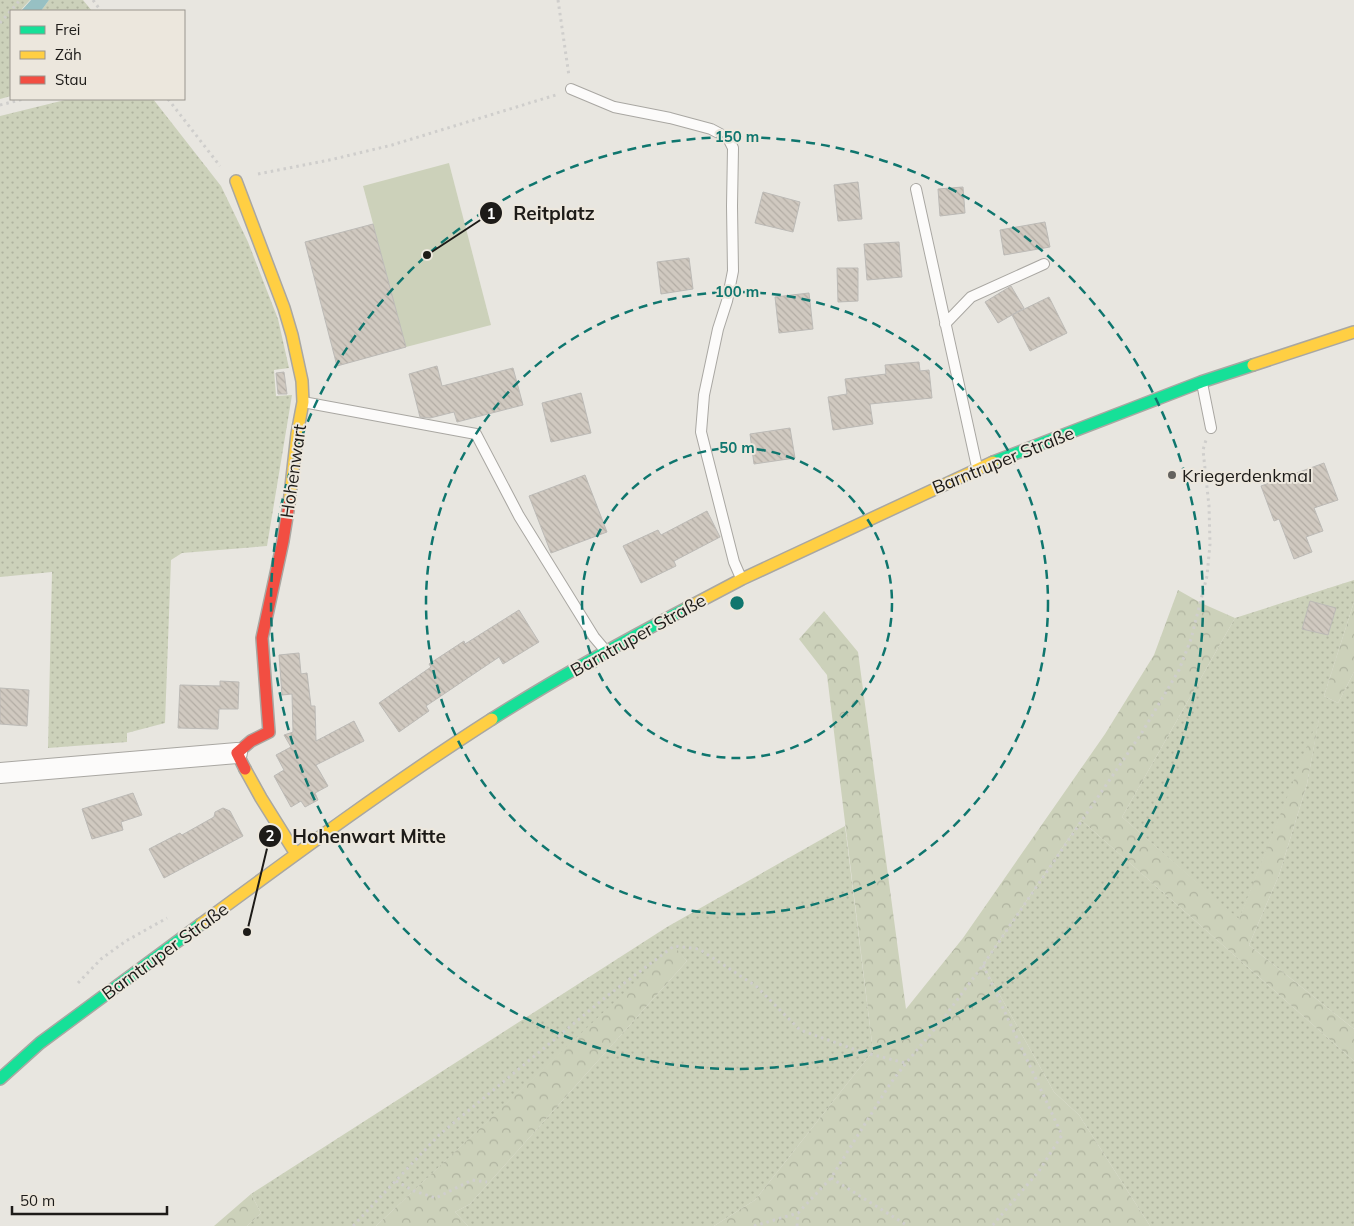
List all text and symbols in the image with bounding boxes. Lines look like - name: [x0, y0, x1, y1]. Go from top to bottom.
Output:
- legend: [10, 10, 185, 100]
- text: Frei: [55, 20, 80, 39]
- text: Zäh: [55, 45, 82, 64]
- text: Stau: [55, 70, 87, 89]
- text: 150 m: [715, 127, 759, 146]
- callout: Reitplatz: [478, 196, 604, 230]
- text: Reitplatz: [513, 201, 595, 225]
- text: 1: [486, 204, 496, 223]
- text: 100 m: [715, 282, 759, 301]
- street label: Barntruper Straße: [929, 421, 1077, 499]
- street label: Hohenwart: [275, 423, 311, 519]
- text: 50 m: [719, 438, 755, 457]
- place label: Kriegerdenkmal: [1182, 464, 1312, 487]
- marker: Kriegerdenkmal: [1166, 469, 1178, 481]
- street label: Barntruper Straße: [566, 588, 710, 682]
- centre of rings: [728, 594, 746, 612]
- callout: Hohenwart Mitte: [257, 819, 456, 853]
- text: Hohenwart Mitte: [292, 824, 446, 848]
- text: 2: [265, 826, 275, 845]
- street label: Barntruper Straße: [97, 897, 233, 1005]
- scale bar: [12, 1184, 168, 1216]
- text: 50 m: [20, 1191, 55, 1210]

